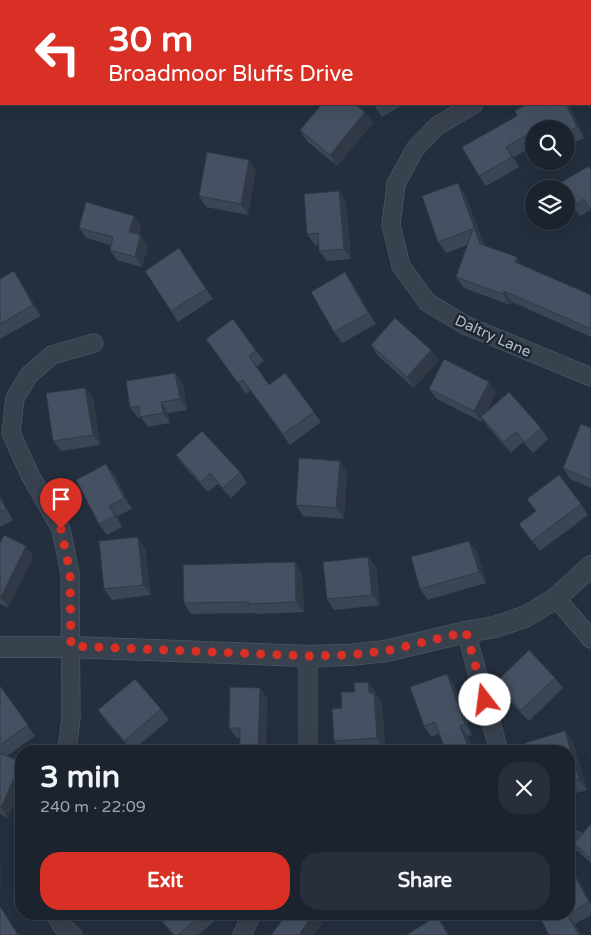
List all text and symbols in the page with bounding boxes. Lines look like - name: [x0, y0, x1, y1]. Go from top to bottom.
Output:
- text: 30 m: [108, 19, 193, 61]
- icon: left: [25, 20, 90, 85]
- text: Broadmoor Bluffs Drive: [108, 61, 353, 87]
- map controls: [525, 120, 575, 230]
- button: search: [525, 120, 575, 170]
- button: layers: [525, 180, 575, 230]
- street label: Daltry Lane: [452, 311, 534, 361]
- pin: [40, 478, 82, 529]
- icon: arrive: [47, 485, 75, 513]
- position arrow: [458, 673, 510, 725]
- text: 3 min: [40, 759, 120, 796]
- button: close: [498, 762, 550, 814]
- text: 240 m · 22:09: [40, 797, 146, 817]
- button: Exit: [40, 852, 290, 910]
- button: Share: [300, 852, 550, 910]

